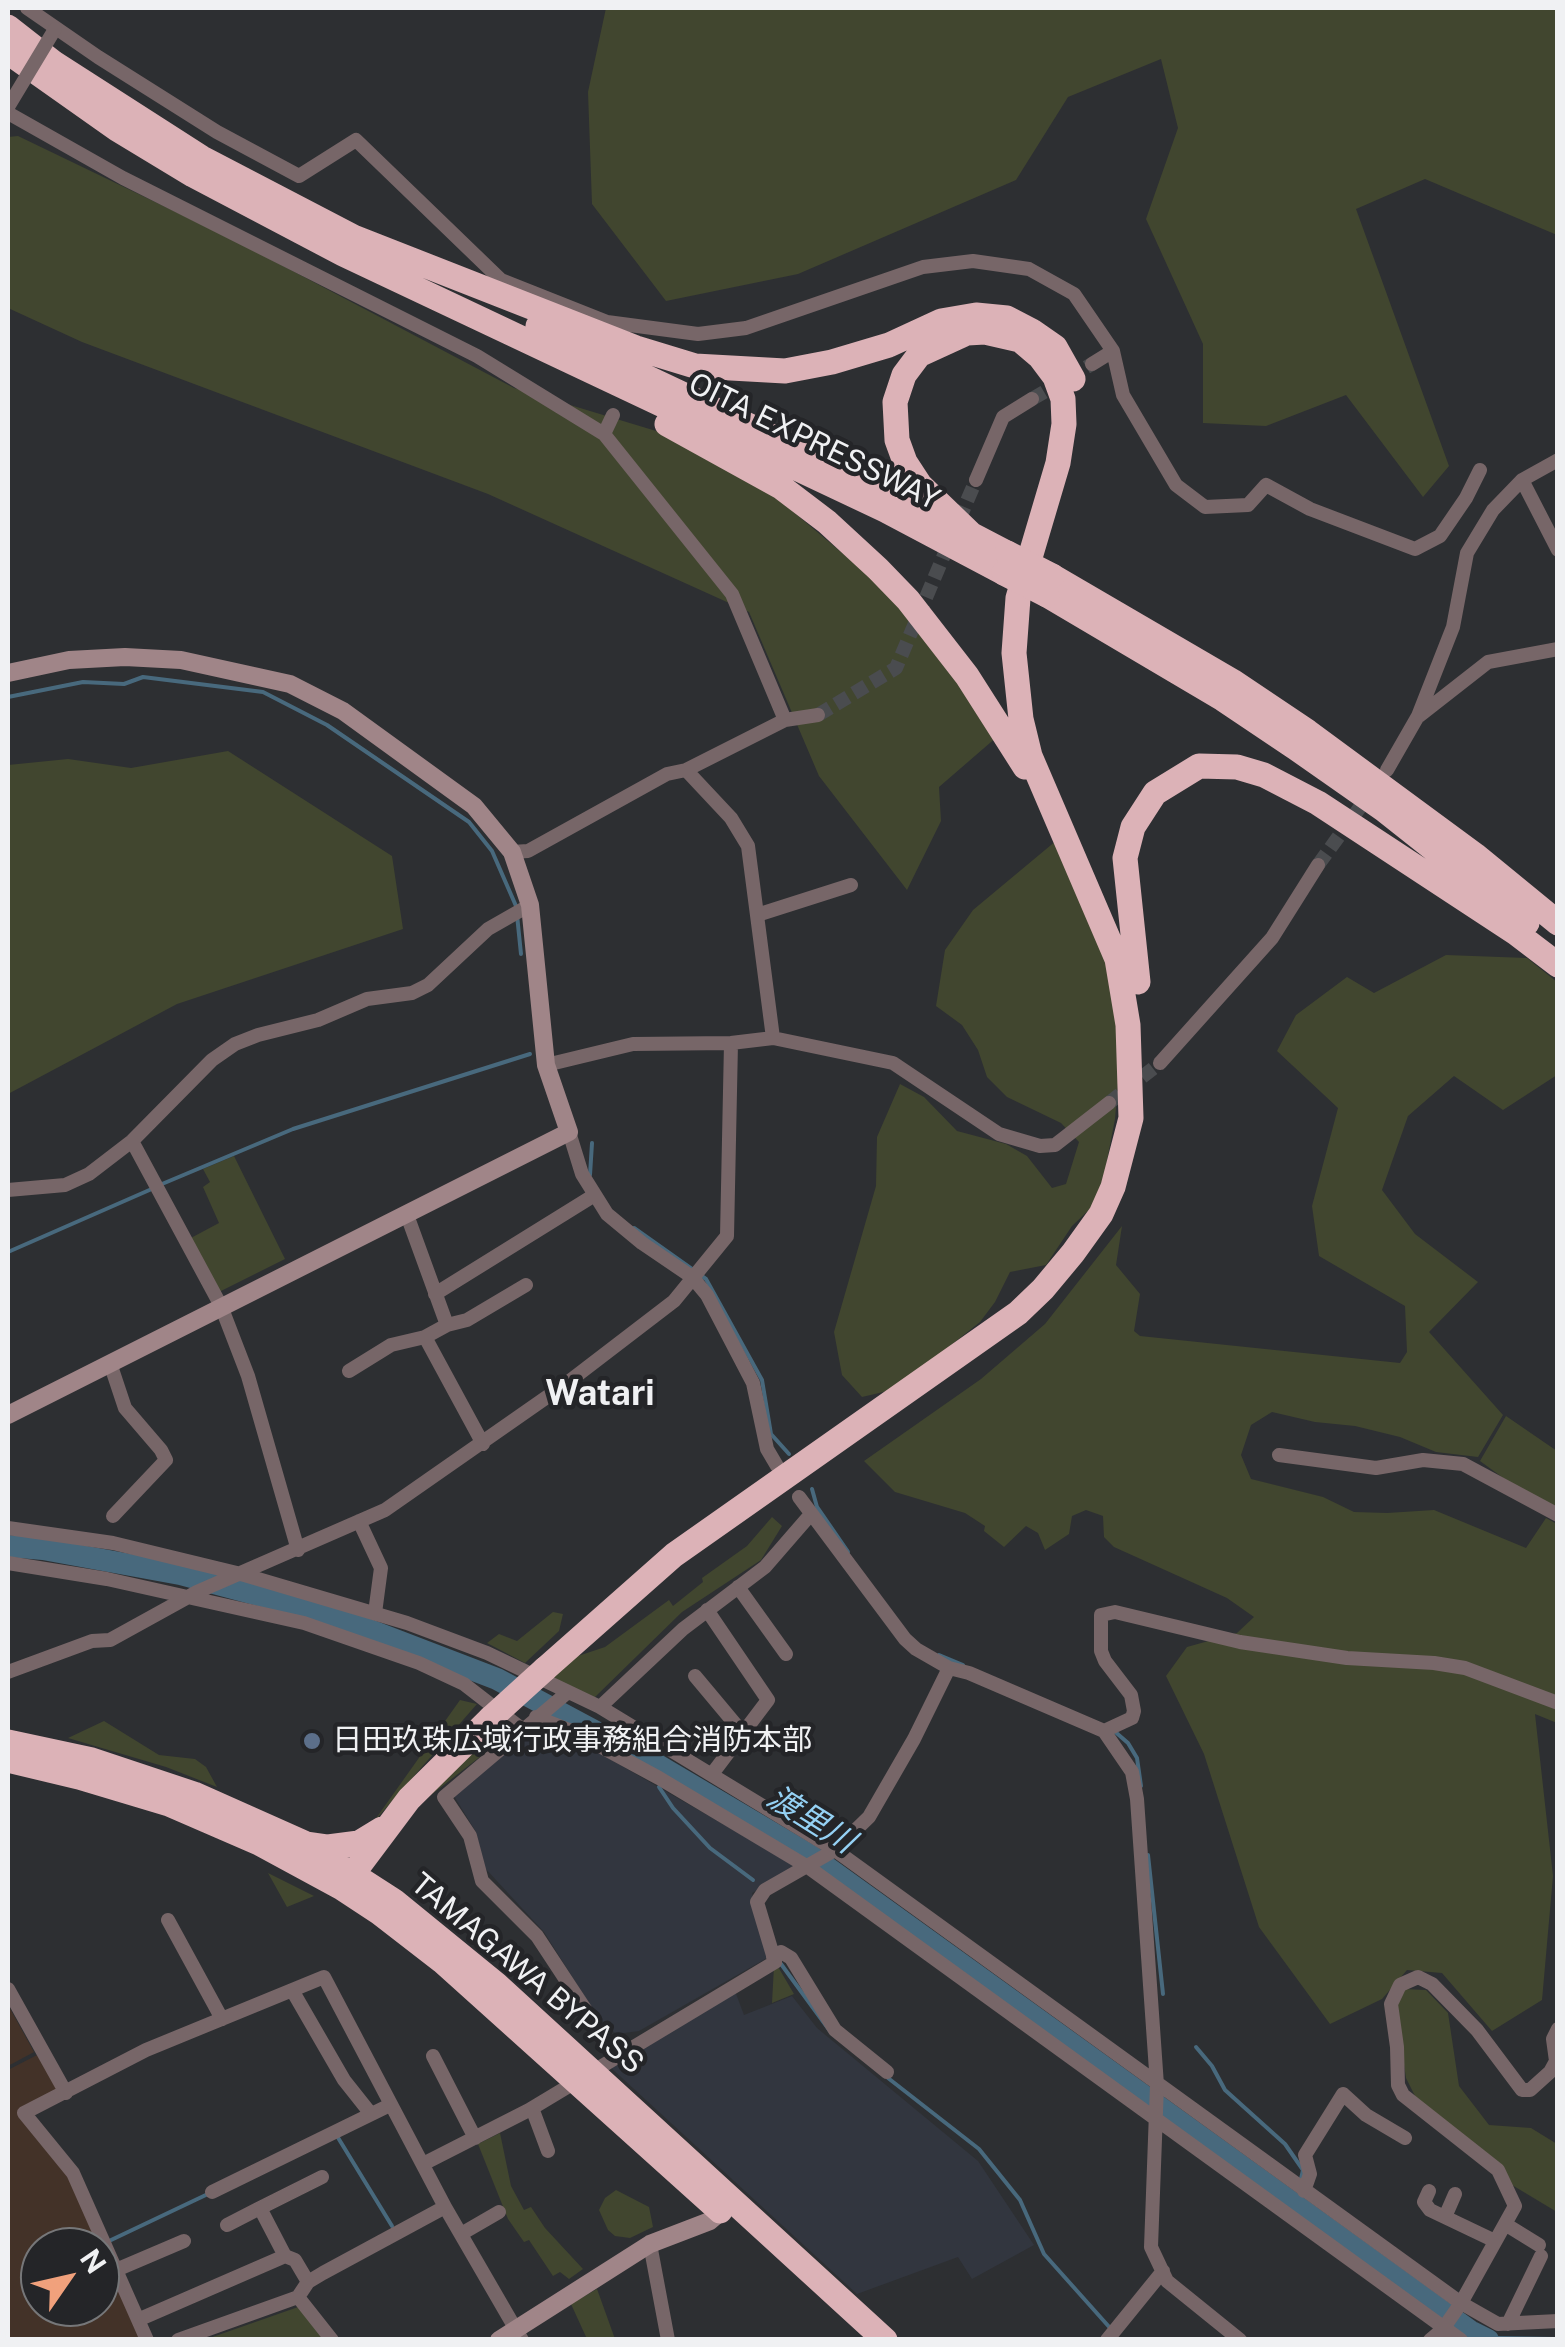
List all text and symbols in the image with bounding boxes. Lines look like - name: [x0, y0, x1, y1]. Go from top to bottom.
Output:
- street label: OITA EXPRESSWAY: [683, 366, 945, 518]
- district label: Watari: [545, 1373, 655, 1415]
- place label: 日田玖珠広域行政事務組合消防本部: [332, 1723, 812, 1759]
- marker: 日田玖珠広域行政事務組合消防本部: [301, 1730, 323, 1752]
- water label: 渡里川: [760, 1778, 862, 1862]
- street label: TAMAGAWA BYPASS: [403, 1866, 651, 2082]
- north arrow: [20, 2227, 120, 2327]
- text: N: [74, 2243, 113, 2279]

